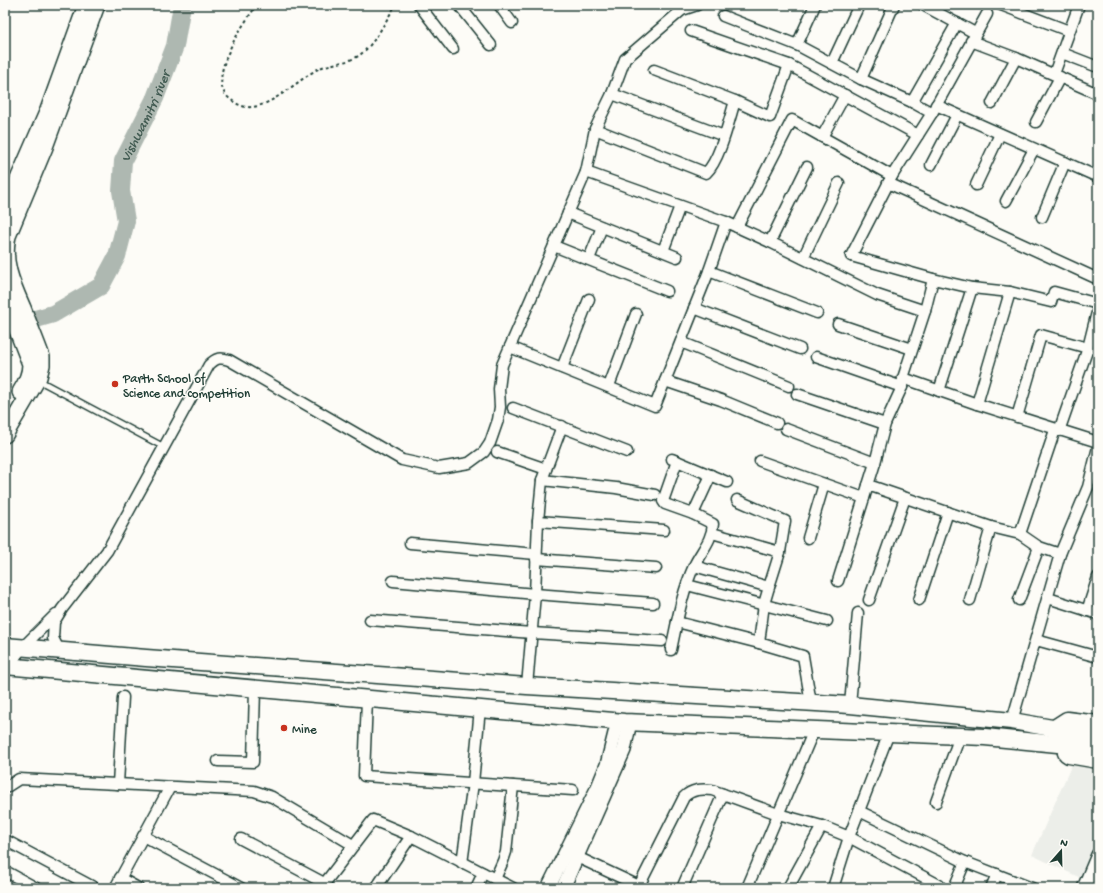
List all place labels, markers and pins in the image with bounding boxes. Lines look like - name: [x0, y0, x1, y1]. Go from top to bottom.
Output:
- place label: Parth School of Science and competition: [122, 372, 251, 402]
- marker: Parth School of Science and competition: [110, 379, 120, 389]
- marker: Mine: [279, 723, 289, 733]
- place label: Mine: [292, 723, 317, 738]

